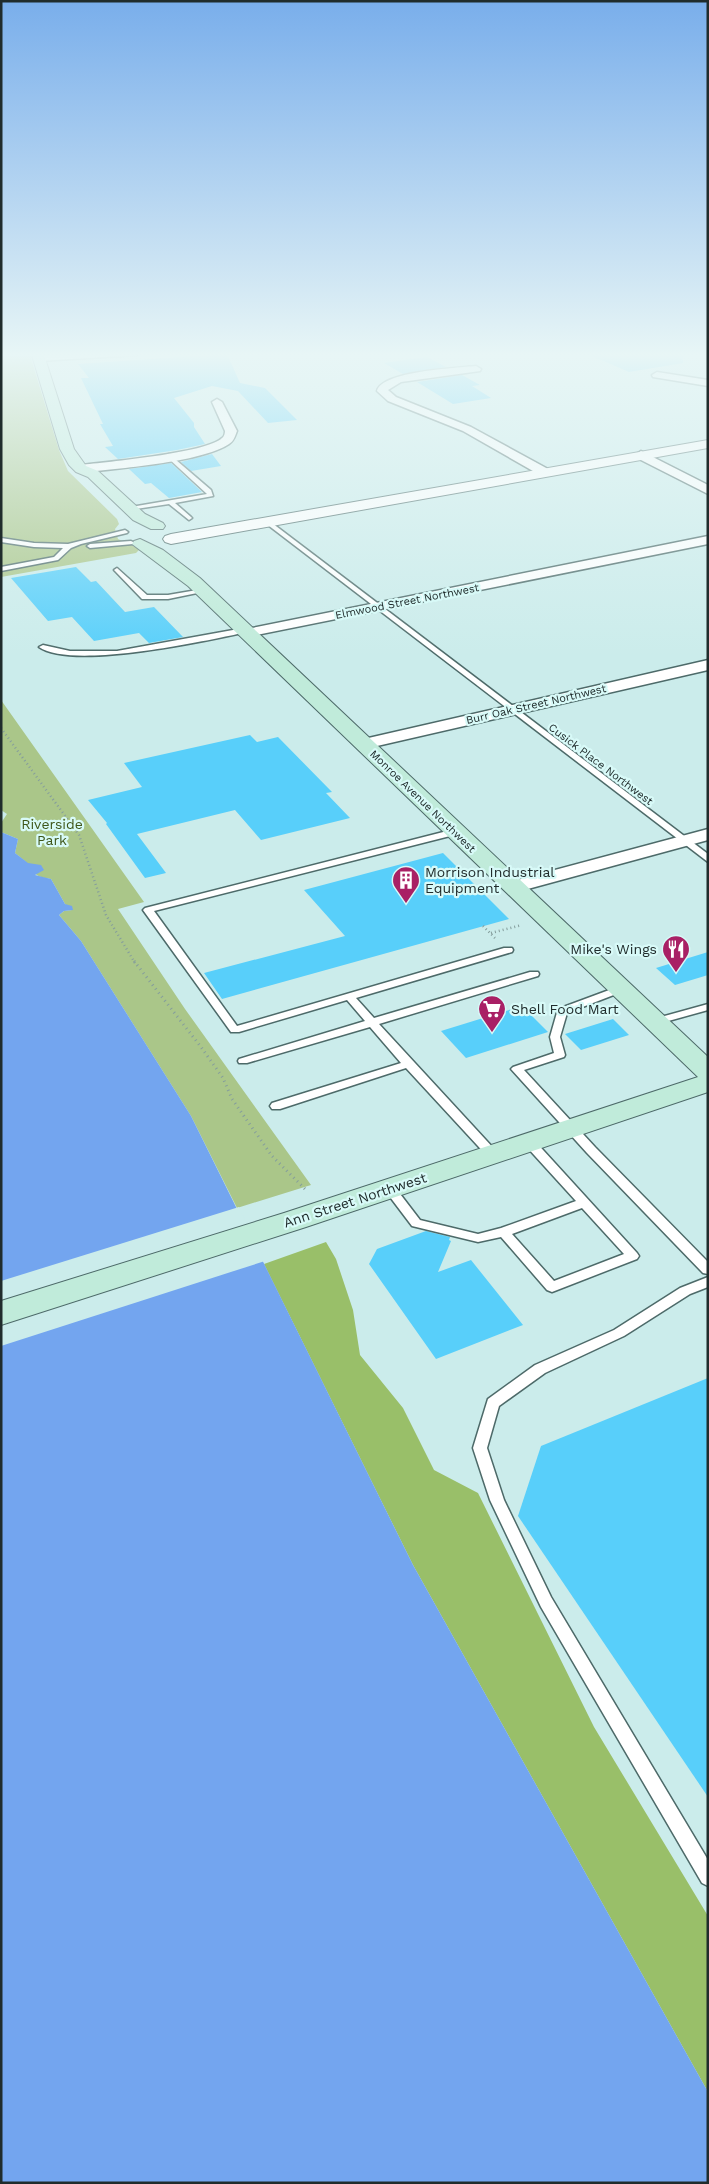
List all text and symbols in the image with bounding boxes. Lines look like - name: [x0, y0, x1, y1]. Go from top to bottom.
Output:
- street label: Elmwood Street Northwest: [334, 581, 481, 622]
- street label: Burr Oak Street Northwest: [465, 682, 608, 727]
- street label: Cusick Place Northwest: [546, 721, 656, 808]
- street label: Monroe Avenue Northwest: [367, 747, 478, 856]
- park label: Riverside Park: [21, 816, 83, 848]
- place label: Morrison Industrial Equipment: [425, 864, 555, 896]
- building icon: Morrison Industrial Equipment: [391, 865, 421, 904]
- restaurant icon: Mike's Wings: [661, 934, 691, 973]
- place label: Mike's Wings: [570, 941, 657, 957]
- supermarket icon: Shell Food Mart: [477, 994, 507, 1033]
- place label: Shell Food Mart: [511, 1001, 619, 1017]
- street label: Ann Street Northwest: [282, 1169, 429, 1231]

